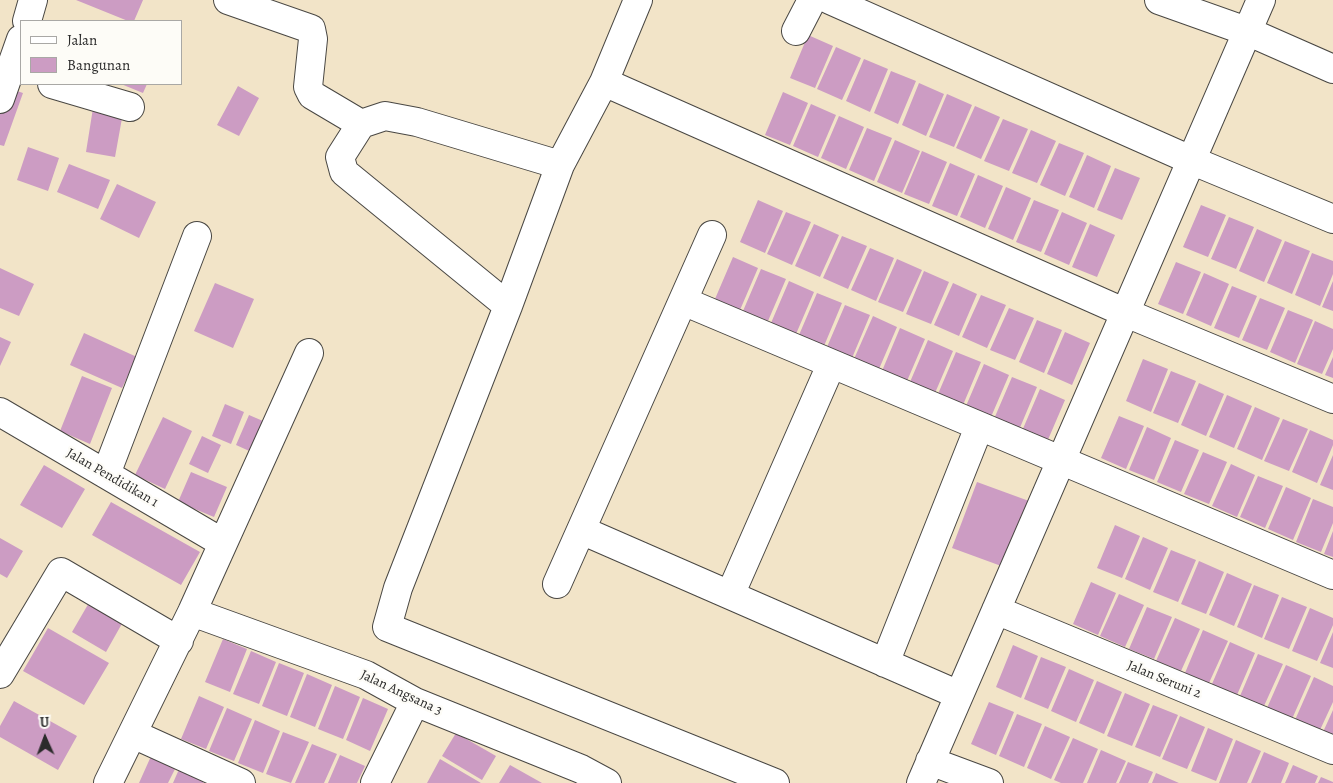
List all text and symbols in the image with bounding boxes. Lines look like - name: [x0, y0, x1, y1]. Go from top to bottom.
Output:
- legend: [20, 20, 182, 85]
- text: Jalan: [67, 30, 97, 50]
- text: Bangunan: [67, 55, 130, 75]
- street label: Jalan Pendidikan 1: [63, 445, 161, 511]
- street label: Jalan Seruni 2: [1124, 658, 1204, 702]
- street label: Jalan Angsana 3: [357, 667, 445, 719]
- north arrow: [20, 713, 70, 763]
- text: U: [40, 713, 49, 732]

